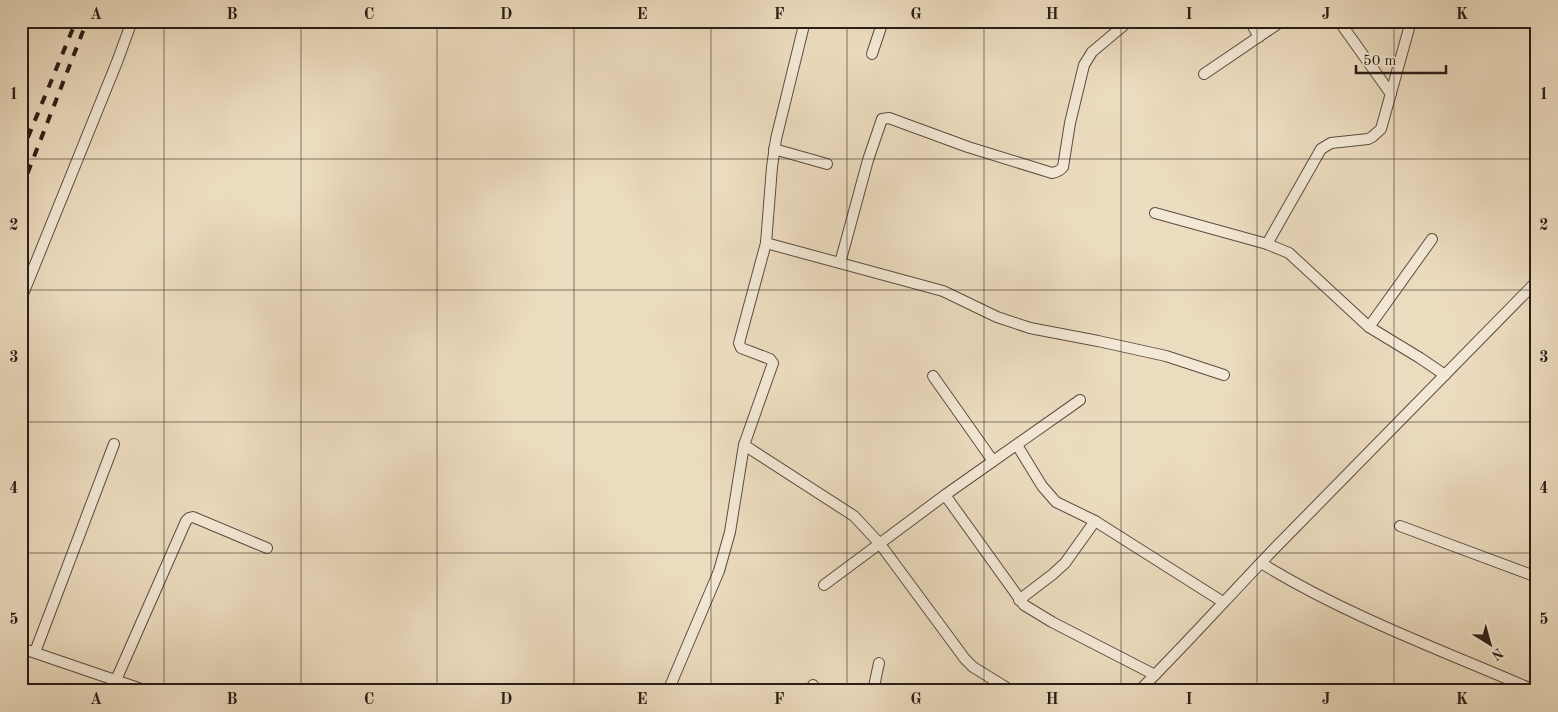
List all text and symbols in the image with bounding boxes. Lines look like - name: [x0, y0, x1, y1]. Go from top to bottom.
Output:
- text: A: [90, 7, 102, 23]
- text: B: [226, 7, 238, 23]
- text: C: [364, 7, 374, 23]
- text: D: [500, 7, 512, 23]
- text: E: [636, 7, 648, 23]
- text: F: [774, 7, 785, 23]
- text: G: [910, 7, 922, 23]
- text: H: [1045, 7, 1059, 23]
- text: I: [1185, 7, 1193, 23]
- text: J: [1322, 7, 1331, 23]
- text: K: [1456, 7, 1468, 23]
- scale bar: [1356, 42, 1446, 74]
- text: 50 m: [1363, 54, 1397, 69]
- text: 1: [9, 87, 19, 103]
- text: 1: [1539, 87, 1549, 103]
- text: 2: [9, 218, 19, 234]
- text: 2: [1539, 218, 1549, 234]
- text: 3: [9, 350, 19, 366]
- text: 3: [1539, 350, 1549, 366]
- text: 4: [9, 481, 19, 497]
- text: 4: [1539, 481, 1549, 497]
- text: 5: [9, 612, 19, 628]
- text: 5: [1539, 612, 1549, 628]
- north arrow: [1466, 620, 1516, 670]
- text: N: [1488, 645, 1506, 663]
- text: A: [90, 692, 102, 708]
- text: B: [226, 692, 238, 708]
- text: C: [364, 692, 374, 708]
- text: D: [500, 692, 512, 708]
- text: E: [636, 692, 648, 708]
- text: F: [774, 692, 785, 708]
- text: G: [910, 692, 922, 708]
- text: H: [1045, 692, 1059, 708]
- text: I: [1185, 692, 1193, 708]
- text: J: [1322, 692, 1331, 708]
- text: K: [1456, 692, 1468, 708]

